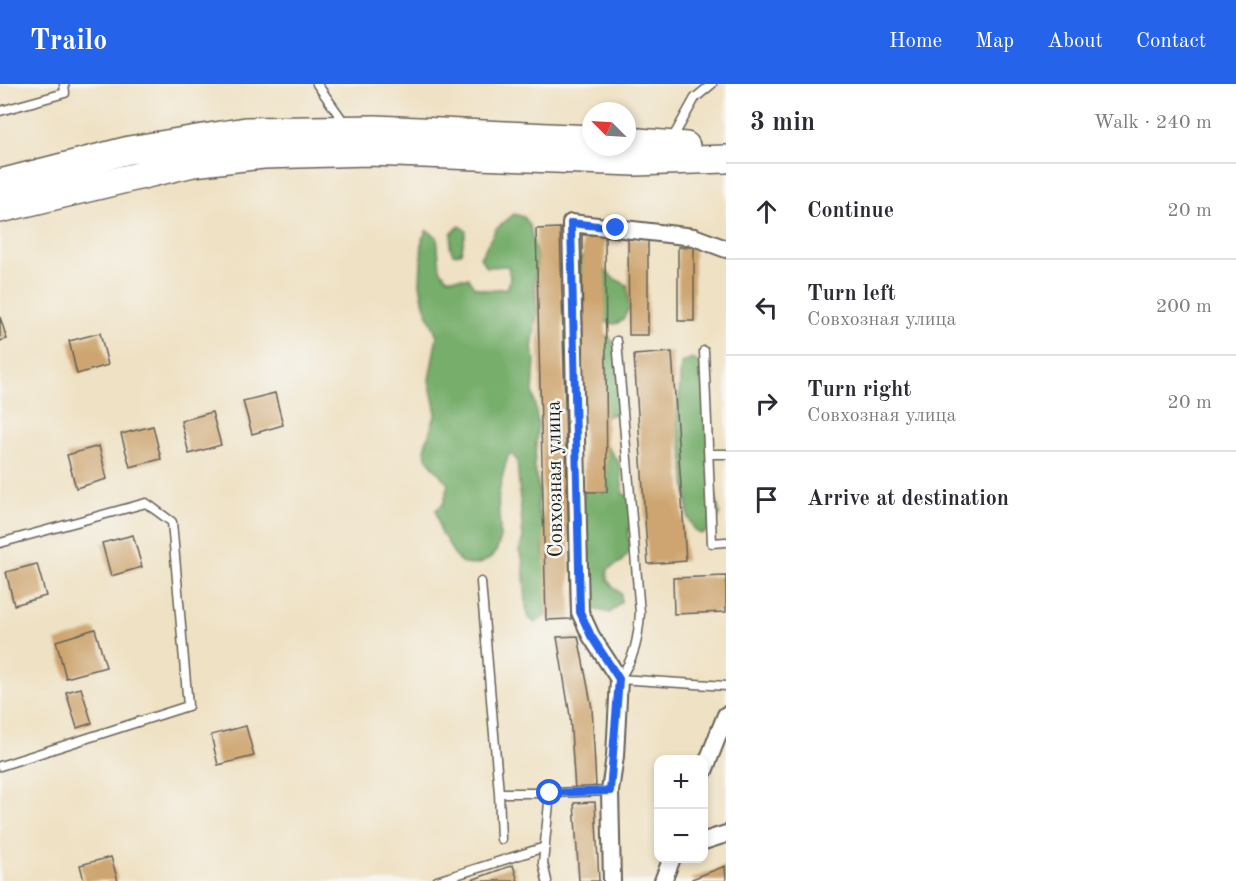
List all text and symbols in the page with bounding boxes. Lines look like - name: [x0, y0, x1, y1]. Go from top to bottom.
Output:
- text: Trailo: [30, 28, 107, 56]
- text: Home: [889, 31, 942, 52]
- text: Map: [975, 31, 1014, 52]
- text: About: [1047, 31, 1103, 52]
- text: Contact: [1136, 31, 1206, 52]
- north arrow: [582, 102, 636, 156]
- text: 3 min: [750, 110, 815, 136]
- text: Walk · 240 m: [1093, 113, 1212, 133]
- icon: ahead: [750, 195, 783, 228]
- text: Continue: [807, 200, 894, 222]
- text: 20 m: [1167, 201, 1212, 221]
- route end: [602, 214, 628, 240]
- text: Turn left: [807, 283, 896, 305]
- icon: left: [750, 291, 783, 324]
- text: 200 m: [1156, 297, 1212, 317]
- text: Совхозная улица: [807, 310, 956, 330]
- text: Turn right: [807, 379, 911, 401]
- icon: right: [750, 387, 783, 420]
- text: 20 m: [1167, 393, 1212, 413]
- street label: Совхозная улица: [544, 400, 567, 558]
- text: Совхозная улица: [807, 406, 956, 426]
- icon: arrive: [750, 483, 783, 516]
- text: Arrive at destination: [807, 488, 1009, 510]
- map controls: [654, 755, 708, 863]
- button: +: [654, 755, 708, 809]
- route start: [536, 779, 562, 805]
- button: −: [654, 809, 708, 863]

